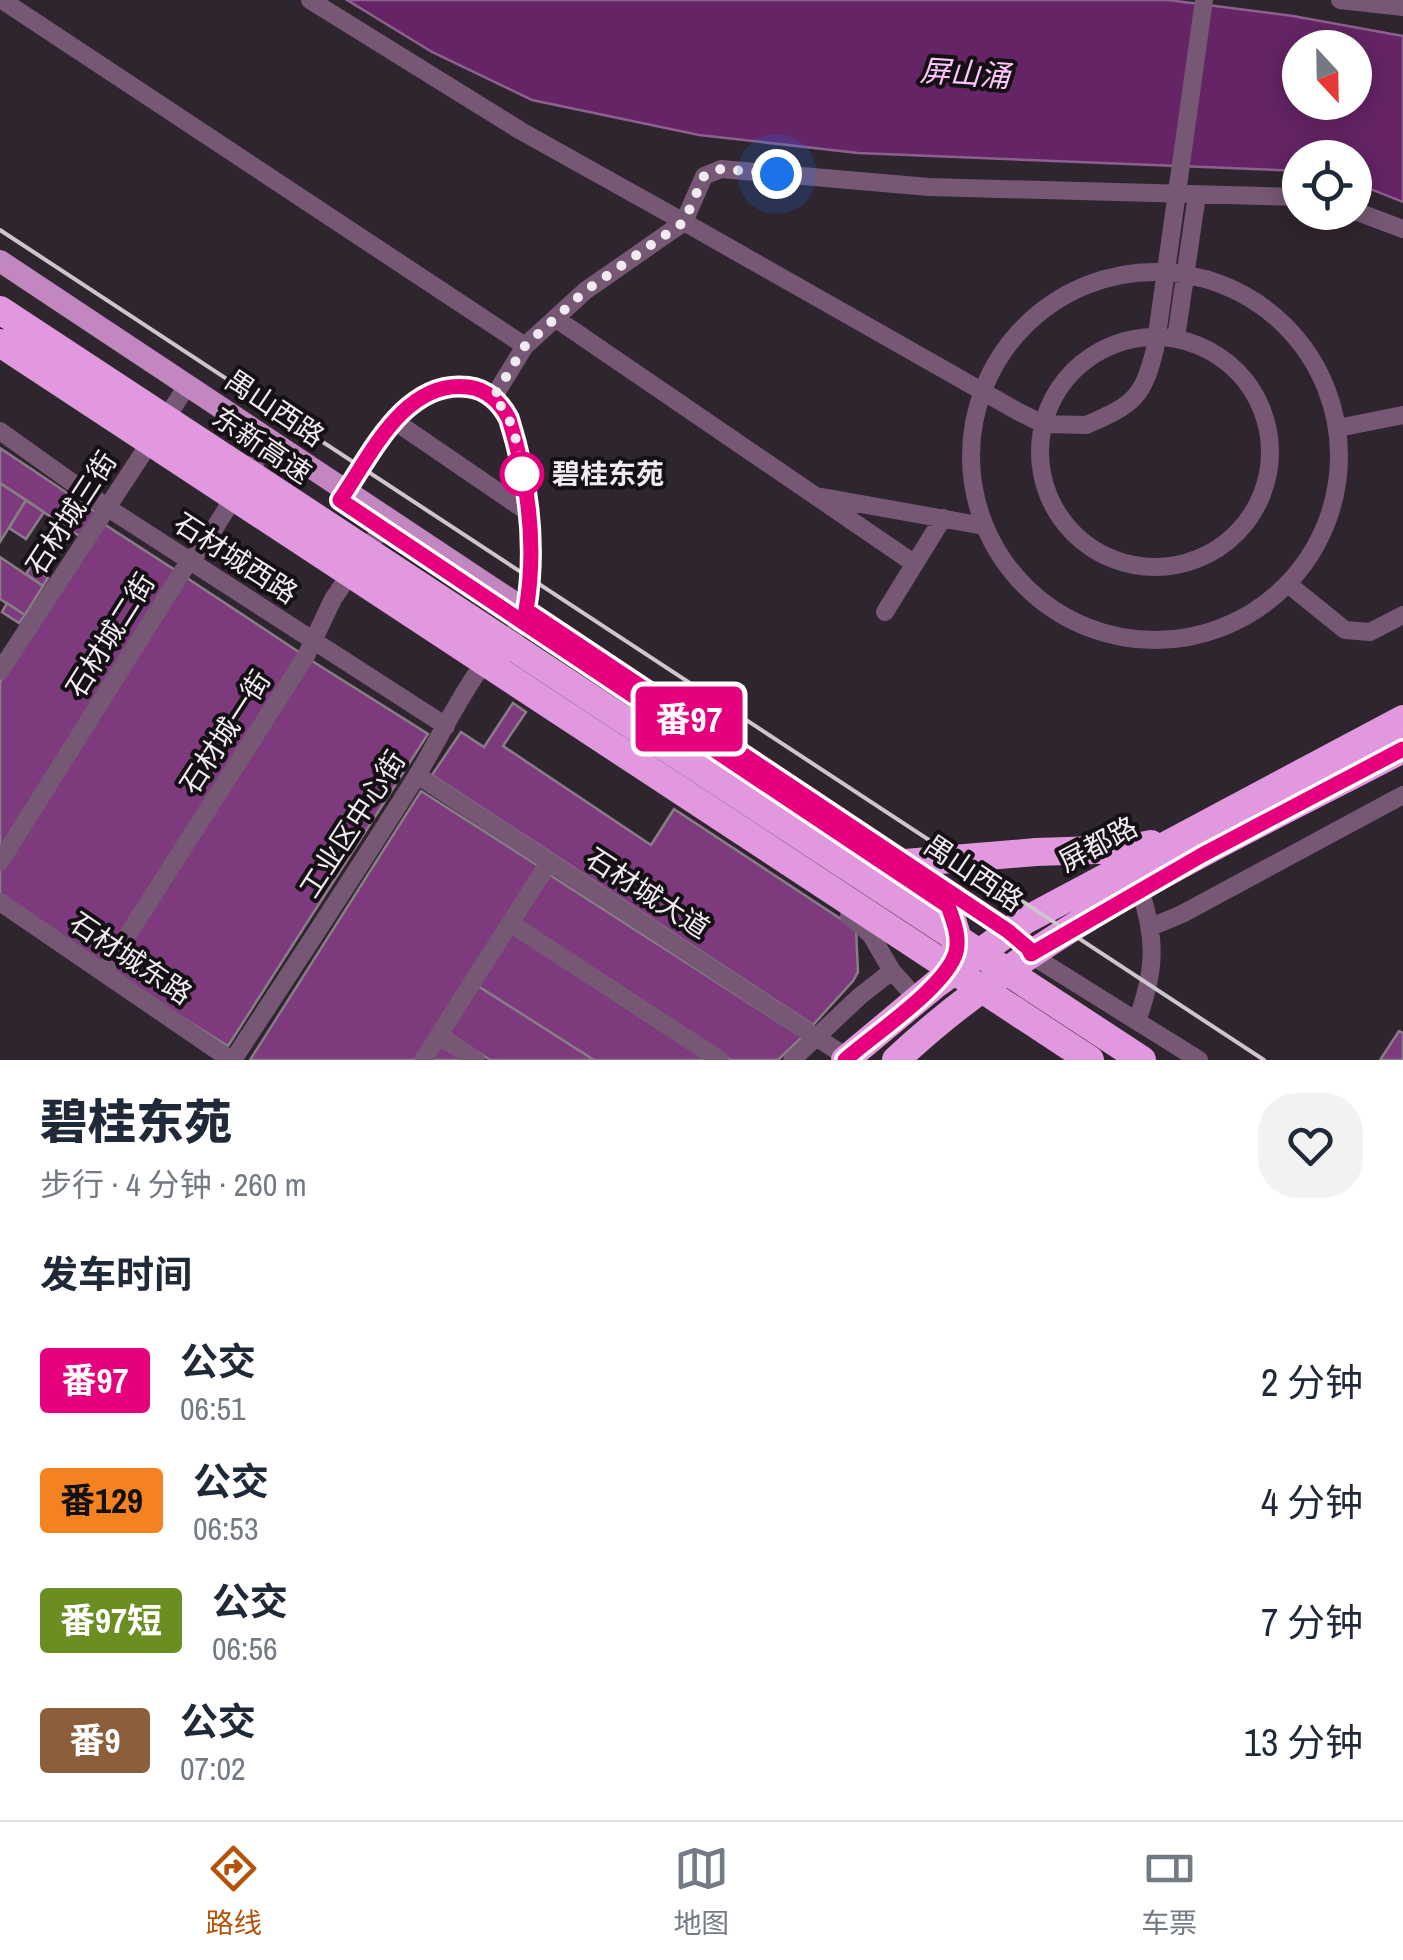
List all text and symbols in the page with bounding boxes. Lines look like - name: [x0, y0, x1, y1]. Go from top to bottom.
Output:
- north arrow: [1282, 30, 1372, 120]
- map controls: [1282, 30, 1372, 230]
- water label: 屏山涌: [919, 50, 1014, 96]
- button: locate: [1282, 140, 1372, 230]
- your location: [752, 149, 802, 199]
- street label: 禺山西路: [218, 361, 332, 455]
- street label: 东新高速: [205, 398, 319, 492]
- street label: 石材城三街: [17, 444, 125, 582]
- marker: 碧桂东苑: [501, 453, 543, 495]
- place label: 碧桂东苑: [552, 455, 664, 493]
- street label: 石材城西路: [167, 504, 305, 612]
- street label: 石材城二街: [57, 566, 163, 704]
- street label: 石材城一街: [171, 663, 279, 801]
- line badge: 番97: [632, 686, 746, 752]
- text: 番97: [656, 696, 722, 743]
- street label: 工业区中心街: [290, 743, 414, 905]
- street label: 屏都路: [1052, 808, 1144, 880]
- street label: 禺山西路: [917, 826, 1031, 920]
- street label: 石材城大道: [579, 839, 717, 947]
- street label: 石材城东路: [62, 903, 200, 1013]
- text: 碧桂东苑: [40, 1089, 232, 1154]
- button: heart: [1258, 1093, 1363, 1198]
- text: 步行 · 4 分钟 · 260 m: [40, 1163, 307, 1206]
- text: 发车时间: [40, 1249, 192, 1300]
- text: 公交: [180, 1336, 256, 1387]
- text: 番97: [62, 1357, 128, 1404]
- text: 2 分钟: [1261, 1357, 1363, 1408]
- text: 06:51: [180, 1387, 246, 1430]
- text: 公交: [193, 1456, 269, 1507]
- text: 番129: [60, 1477, 143, 1524]
- text: 4 分钟: [1261, 1477, 1363, 1528]
- text: 06:53: [193, 1507, 259, 1550]
- text: 公交: [212, 1576, 288, 1627]
- text: 番97短: [60, 1597, 162, 1644]
- text: 7 分钟: [1261, 1597, 1363, 1648]
- text: 06:56: [212, 1627, 278, 1670]
- text: 公交: [180, 1696, 256, 1747]
- text: 番9: [70, 1717, 120, 1764]
- text: 13 分钟: [1244, 1717, 1363, 1768]
- text: 07:02: [180, 1747, 246, 1790]
- tab: 路线: [206, 1841, 262, 1942]
- tab: 地图: [673, 1841, 729, 1942]
- tab: 车票: [1141, 1841, 1197, 1942]

